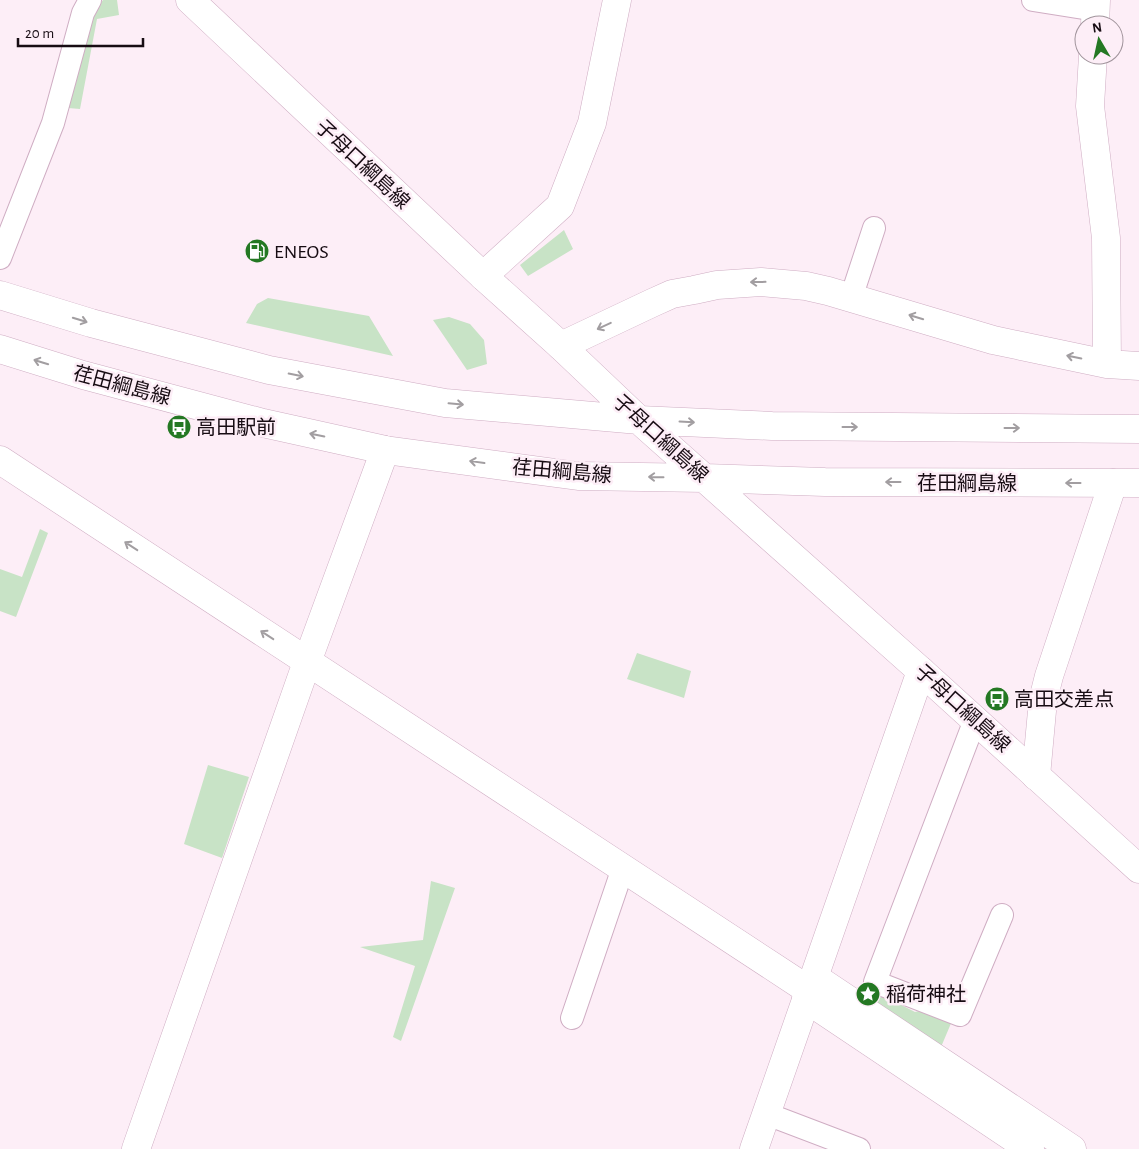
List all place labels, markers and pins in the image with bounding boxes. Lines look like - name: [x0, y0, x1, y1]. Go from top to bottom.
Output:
- fuel station icon: ENEOS: [244, 238, 270, 264]
- place label: ENEOS: [274, 242, 329, 262]
- bus stop icon: 高田駅前: [166, 414, 192, 440]
- place label: 高田駅前: [196, 417, 276, 438]
- bus stop icon: 高田交差点: [984, 686, 1010, 712]
- place label: 高田交差点: [1014, 688, 1114, 710]
- place icon: 稲荷神社: [855, 981, 881, 1007]
- place label: 稲荷神社: [886, 984, 966, 1005]

